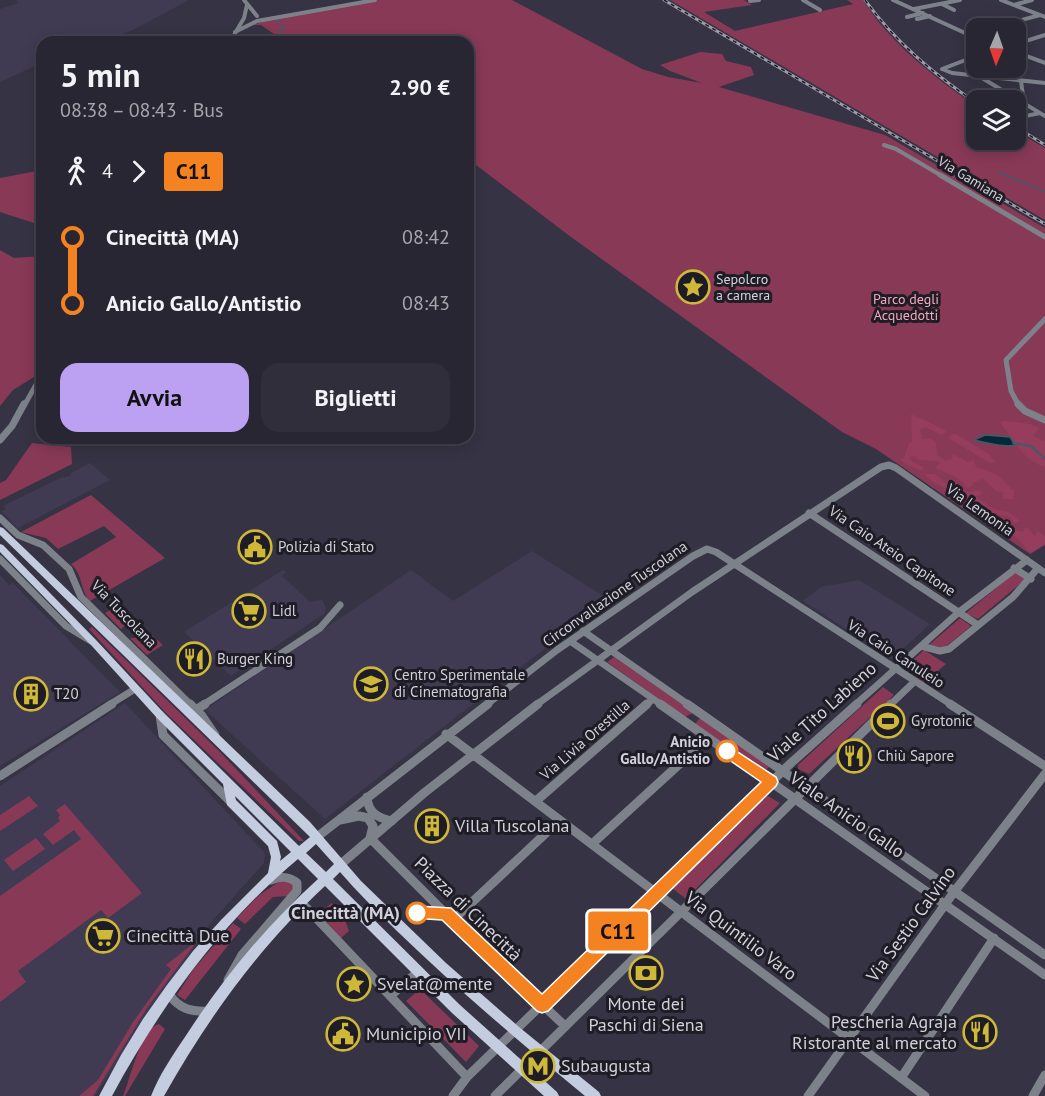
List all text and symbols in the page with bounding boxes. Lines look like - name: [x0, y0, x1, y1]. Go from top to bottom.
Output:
- north arrow: [966, 18, 1026, 78]
- map controls: [966, 18, 1026, 150]
- text: 5 min: [60, 53, 141, 96]
- text: 2.90 €: [389, 73, 450, 101]
- button: layers: [966, 90, 1026, 150]
- text: 08:38 – 08:43 · Bus: [60, 97, 224, 123]
- street label: Via Gamiana: [934, 152, 1008, 206]
- icon: walk: [60, 155, 93, 188]
- icon: forward: [122, 155, 155, 188]
- text: 4: [102, 158, 113, 184]
- text: C11: [176, 158, 211, 185]
- text: Cinecittà (MA): [106, 223, 239, 251]
- text: 08:42: [402, 224, 450, 250]
- place icon: Sepolcro a camera: [675, 269, 711, 305]
- place label: Sepolcro a camera: [716, 270, 770, 304]
- text: Anicio Gallo/Antistio: [106, 289, 301, 317]
- text: 08:43: [402, 290, 450, 316]
- park label: Parco degli Acquedotti: [873, 290, 939, 324]
- button: Avvia: [60, 363, 249, 432]
- button: Biglietti: [261, 363, 450, 432]
- street label: Via Lemonia: [942, 479, 1018, 540]
- street label: Via Caio Ateio Capitone: [824, 500, 959, 600]
- public building icon: Polizia di Stato: [237, 529, 273, 565]
- street label: Circonvallazione Tuscolana: [539, 536, 691, 651]
- place label: Polizia di Stato: [278, 537, 374, 556]
- street label: Via Tuscolana: [87, 575, 161, 651]
- supermarket icon: Lidl: [231, 593, 267, 629]
- place label: Lidl: [272, 601, 297, 620]
- street label: Via Caio Canuleio: [843, 615, 948, 692]
- restaurant icon: Burger King: [176, 641, 212, 677]
- place label: Burger King: [217, 649, 293, 668]
- street label: Viale Tito Labieno: [762, 657, 881, 767]
- place label: Centro Sperimentale di Cinematografia: [394, 665, 525, 701]
- school or university icon: Centro Sperimentale di Cinematografia: [353, 666, 389, 702]
- building icon: T20: [13, 676, 49, 712]
- place label: T20: [54, 684, 79, 703]
- street label: Via Livia Orestilla: [535, 695, 634, 785]
- sports icon: Gyrotonic: [870, 703, 906, 739]
- place label: Gyrotonic: [911, 711, 972, 730]
- place label: Anicio Gallo/Antistio: [620, 732, 710, 768]
- restaurant icon: Chiù Sapore: [836, 738, 872, 774]
- marker: Anicio Gallo/Antistio: [716, 740, 738, 762]
- place label: Chiù Sapore: [877, 746, 954, 765]
- street label: Viale Anicio Gallo: [784, 766, 909, 863]
- building icon: Villa Tuscolana: [414, 808, 450, 844]
- place label: Villa Tuscolana: [454, 814, 569, 837]
- street label: Piazza di Cinecittà: [410, 851, 527, 966]
- street label: Via Sestio Calvino: [860, 861, 960, 987]
- street label: Via Quintilio Varo: [680, 885, 802, 985]
- place label: Cinecittà (MA): [291, 901, 400, 924]
- marker: Cinecittà (MA): [406, 902, 428, 924]
- line badge: C11: [584, 912, 652, 950]
- supermarket icon: Cinecittà Due: [85, 918, 121, 954]
- text: C11: [600, 918, 636, 945]
- place label: Cinecittà Due: [126, 924, 229, 947]
- bank icon: Monte dei Paschi di Siena: [628, 955, 664, 991]
- place icon: Svelat@mente: [336, 966, 372, 1002]
- place label: Svelat@mente: [377, 972, 492, 995]
- place label: Monte dei Paschi di Siena: [588, 992, 704, 1036]
- place label: Pescheria Agraja Ristorante al mercato: [792, 1010, 957, 1054]
- restaurant icon: Pescheria Agraja Ristorante al mercato: [962, 1014, 998, 1050]
- public building icon: Municipio VII: [325, 1016, 361, 1052]
- place label: Municipio VII: [366, 1022, 467, 1045]
- metro station icon: Subaugusta: [520, 1048, 556, 1084]
- place label: Subaugusta: [561, 1054, 651, 1077]

